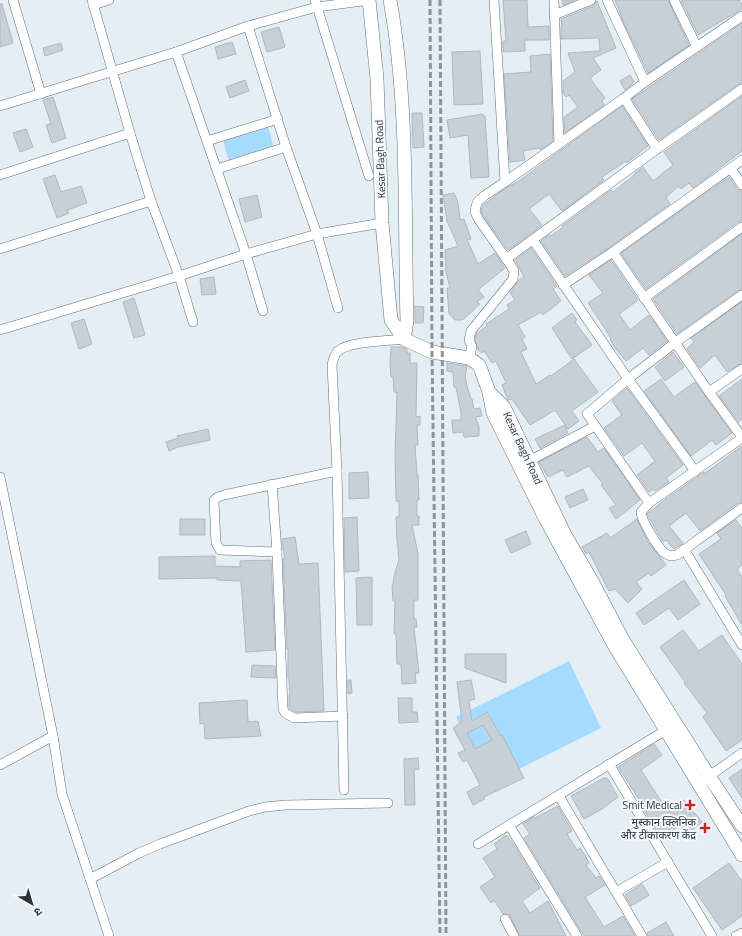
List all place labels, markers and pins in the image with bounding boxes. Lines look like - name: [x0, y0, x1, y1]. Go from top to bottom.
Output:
- place label: Smit Medical: [622, 797, 682, 813]
- marker: Smit Medical: [685, 800, 695, 810]
- place label: मुस्कान क्लिनिक और टीकाकरण केंद्र: [621, 814, 697, 843]
- marker: मुस्कान क्लिनिक और टीकाकरण केंद्र: [699, 822, 711, 834]

